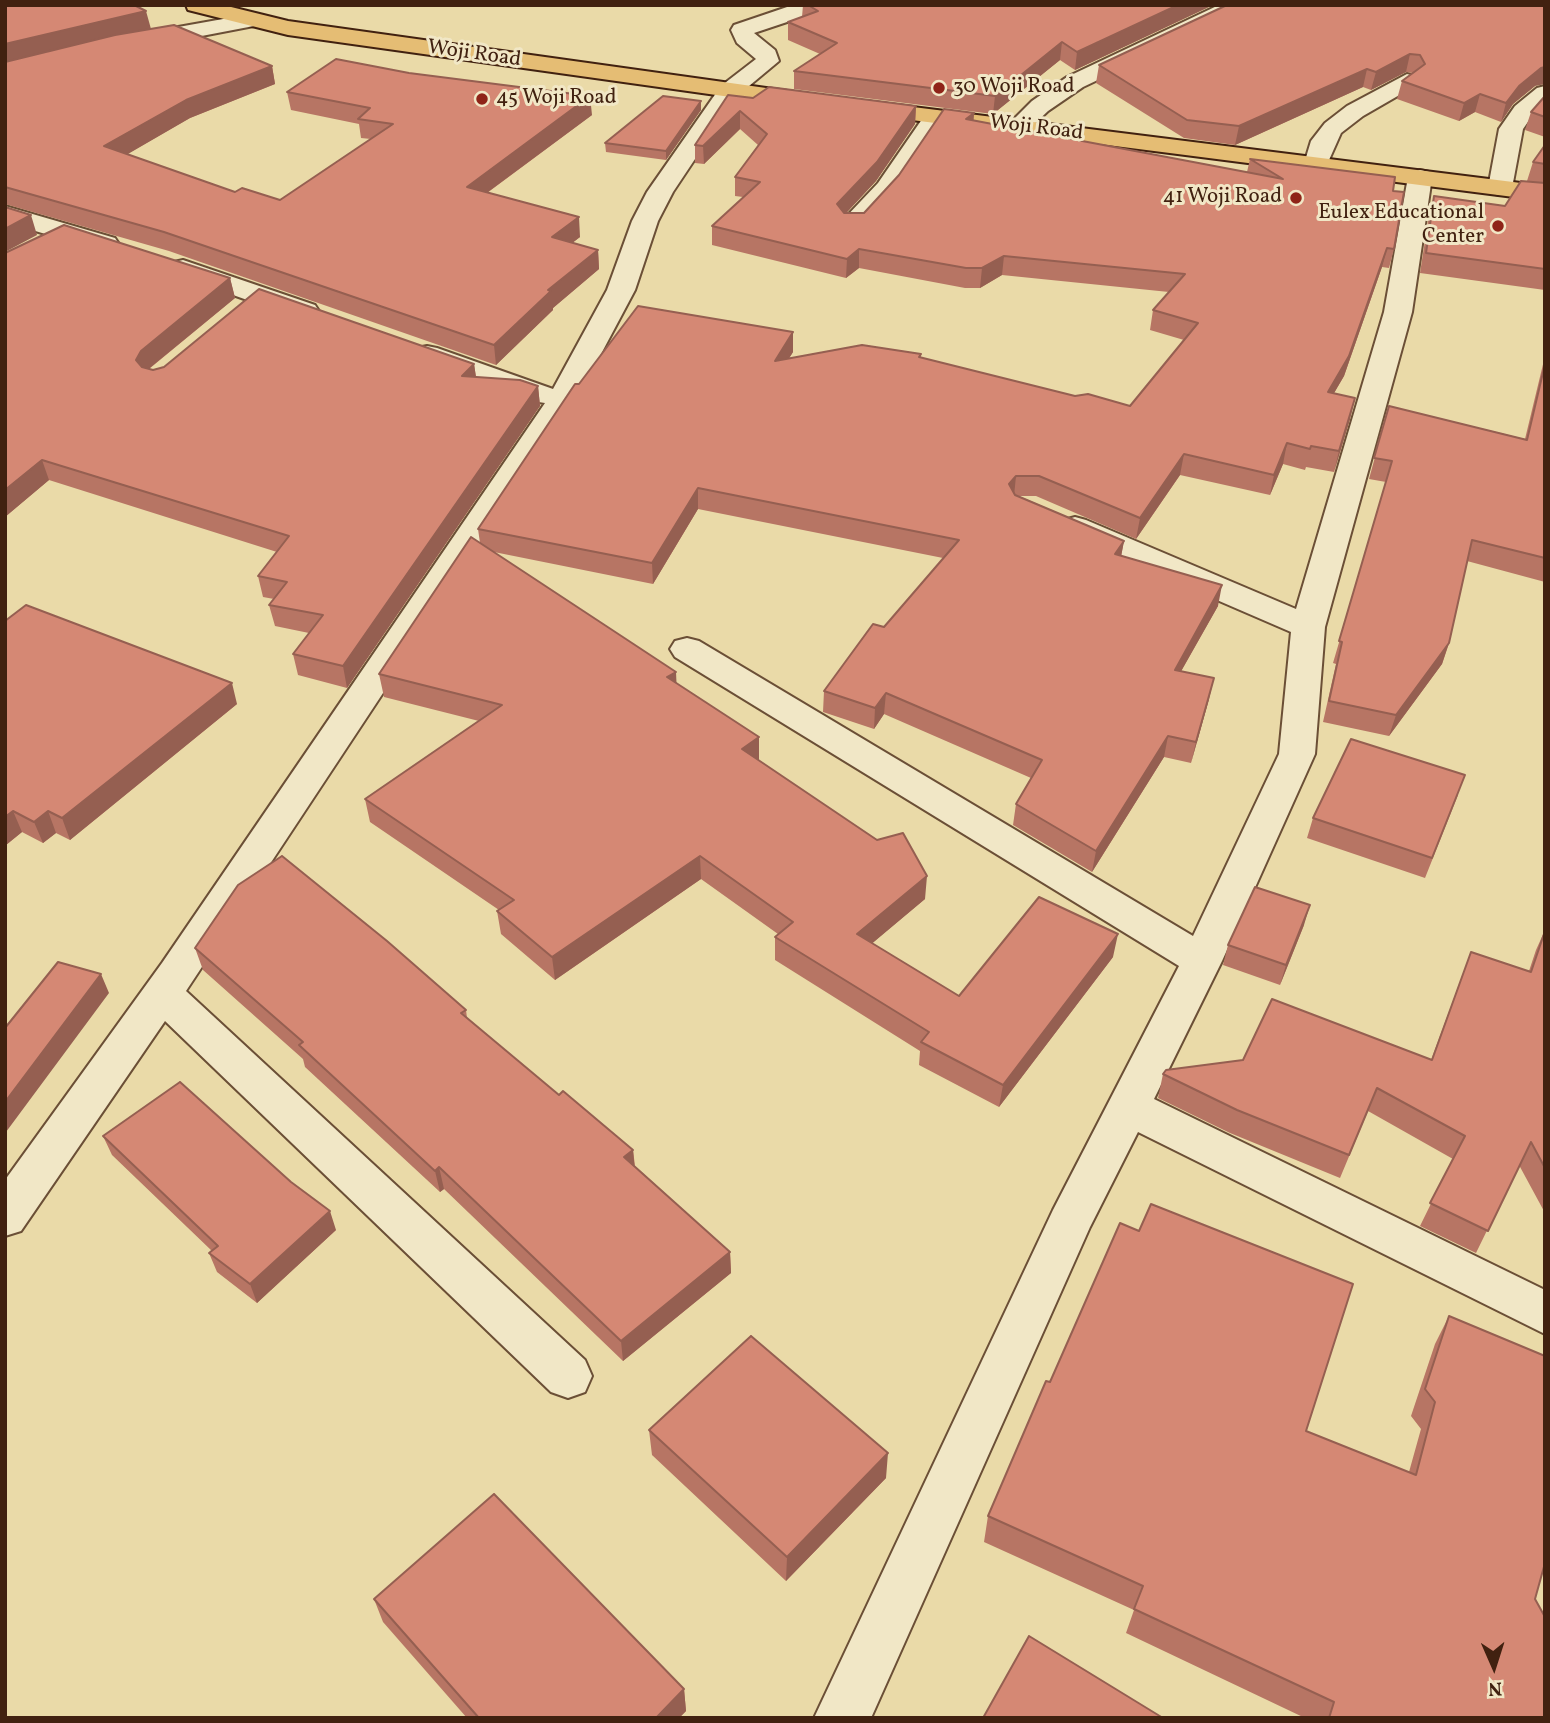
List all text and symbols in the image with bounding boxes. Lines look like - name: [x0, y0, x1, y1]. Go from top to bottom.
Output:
- street label: Woji Road: [425, 36, 523, 74]
- place label: 30 Woji Road: [953, 75, 1075, 101]
- marker: 30 Woji Road: [931, 80, 947, 96]
- place label: 45 Woji Road: [496, 86, 617, 112]
- marker: 45 Woji Road: [474, 91, 490, 107]
- street label: Woji Road: [988, 111, 1084, 147]
- place label: 41 Woji Road: [1163, 185, 1282, 211]
- marker: 41 Woji Road: [1288, 190, 1304, 206]
- place label: Eulex Educational Center: [1318, 201, 1484, 251]
- marker: Eulex Educational Center: [1490, 218, 1506, 234]
- north arrow: [1459, 1632, 1529, 1702]
- text: N: [1488, 1675, 1503, 1701]

